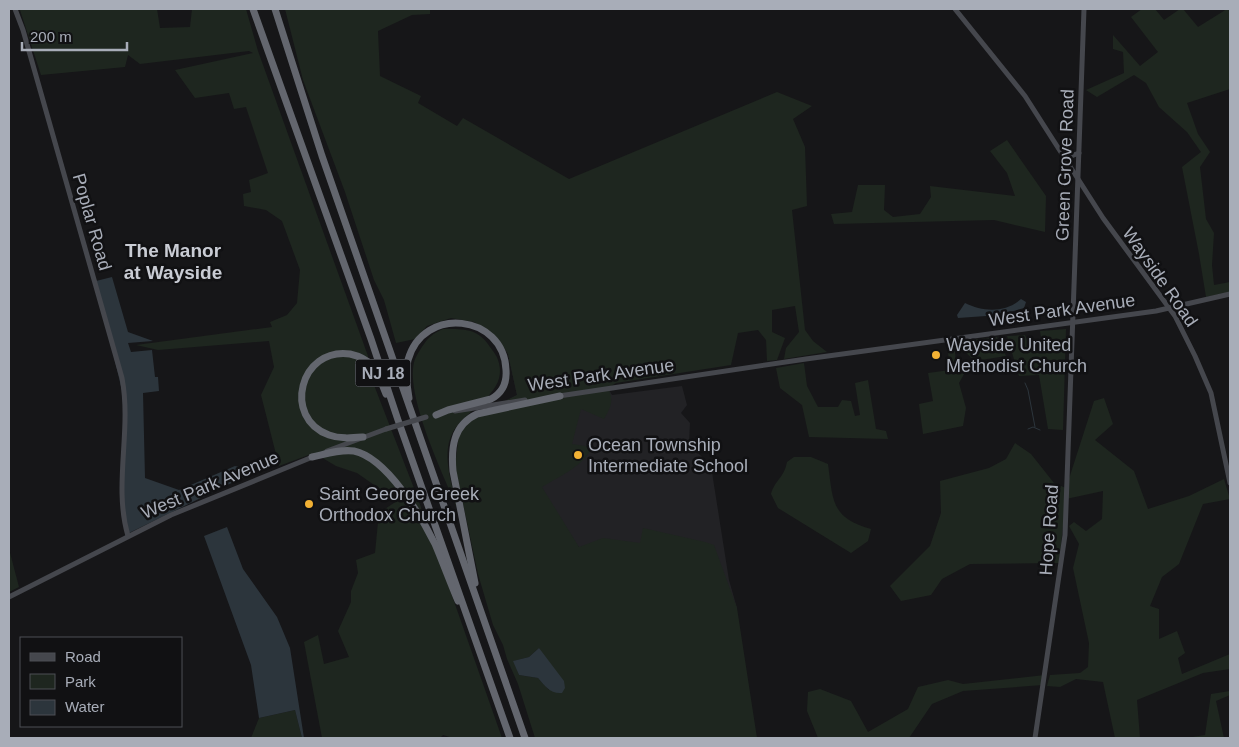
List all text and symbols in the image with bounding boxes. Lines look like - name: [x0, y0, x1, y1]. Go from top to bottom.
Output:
- scale bar: [22, 20, 128, 52]
- text: 200 m: [30, 28, 72, 45]
- street label: Green Grove Road: [1052, 89, 1078, 241]
- street label: Poplar Road: [69, 171, 115, 273]
- street label: Wayside Road: [1118, 224, 1202, 330]
- district label: The Manor at Wayside: [124, 240, 222, 283]
- street label: West Park Avenue: [988, 290, 1136, 330]
- place label: Wayside United Methodist Church: [946, 335, 1087, 376]
- marker: Wayside United Methodist Church: [930, 349, 942, 361]
- street label: West Park Avenue: [527, 355, 675, 395]
- road number: NJ 18: [356, 359, 410, 386]
- place label: Ocean Township Intermediate School: [588, 435, 748, 476]
- street label: West Park Avenue: [138, 447, 282, 523]
- marker: Ocean Township Intermediate School: [572, 449, 584, 461]
- place label: Saint George Greek Orthodox Church: [319, 484, 480, 525]
- street label: Hope Road: [1036, 484, 1062, 576]
- marker: Saint George Greek Orthodox Church: [303, 498, 315, 510]
- legend: [20, 637, 182, 727]
- text: Road: [65, 648, 101, 665]
- text: Park: [65, 673, 96, 690]
- text: Water: [65, 698, 104, 715]

